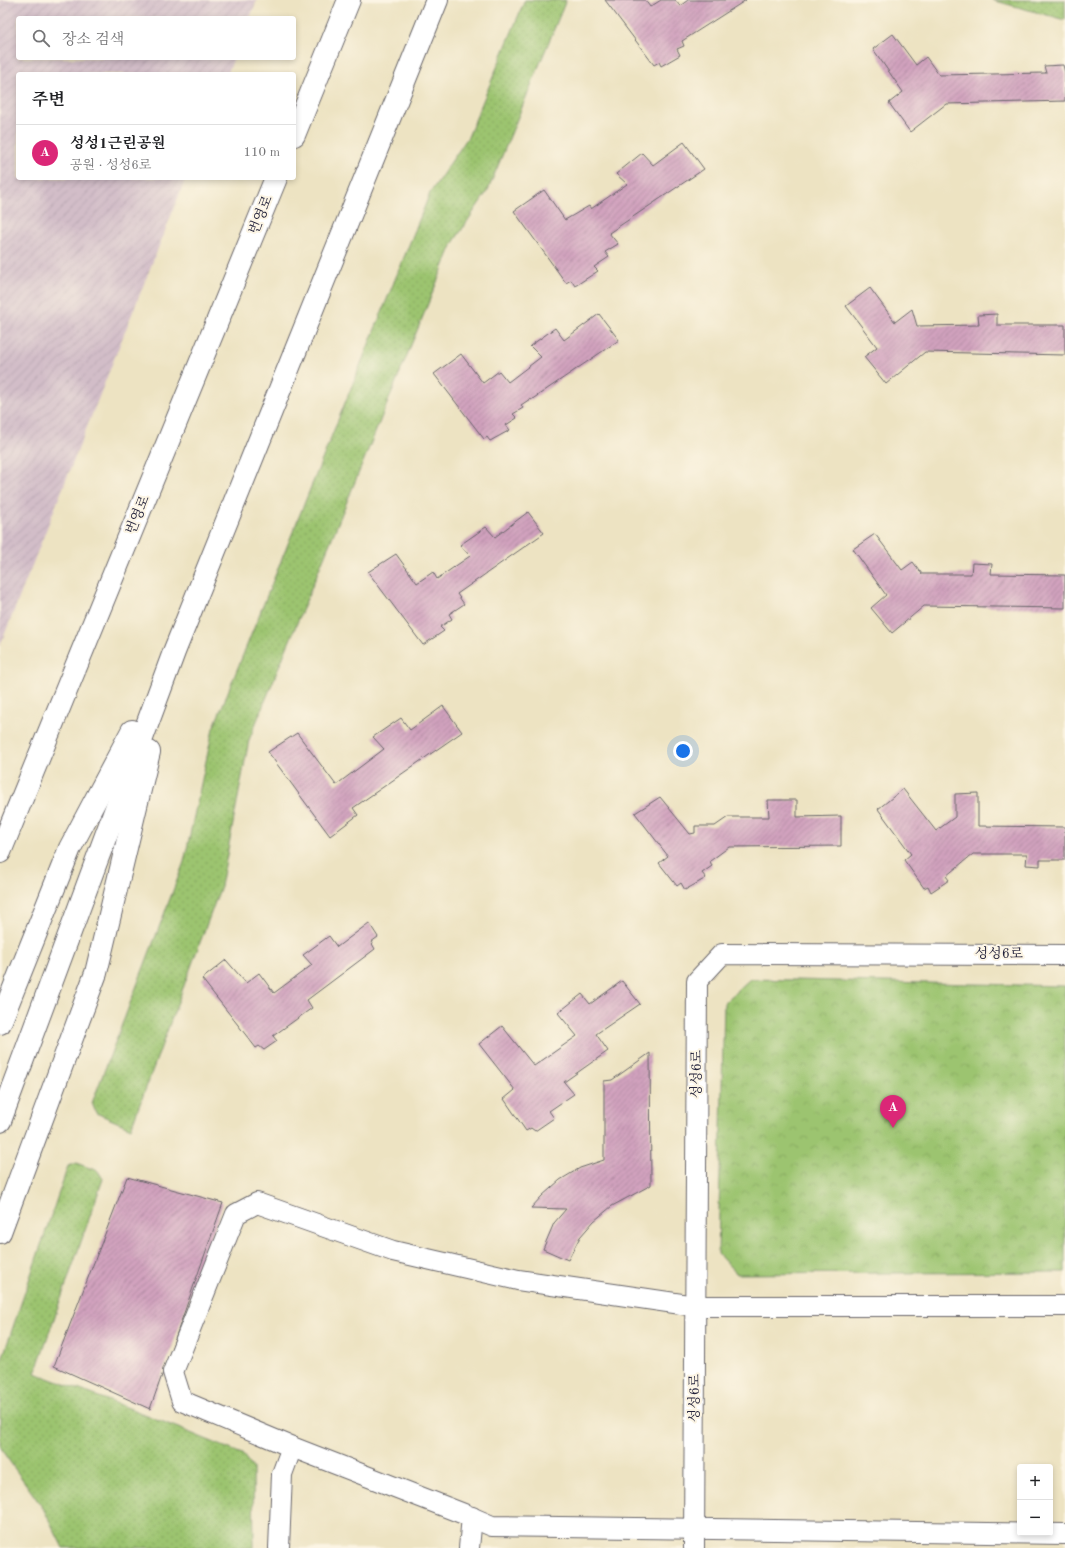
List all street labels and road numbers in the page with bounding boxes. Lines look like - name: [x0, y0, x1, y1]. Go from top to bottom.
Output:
- street label: 번영로: [246, 193, 275, 236]
- street label: 번영로: [123, 493, 152, 536]
- street label: 성성6로: [975, 946, 1024, 961]
- street label: 성성6로: [689, 1049, 704, 1098]
- street label: 성성6로: [687, 1373, 702, 1422]

